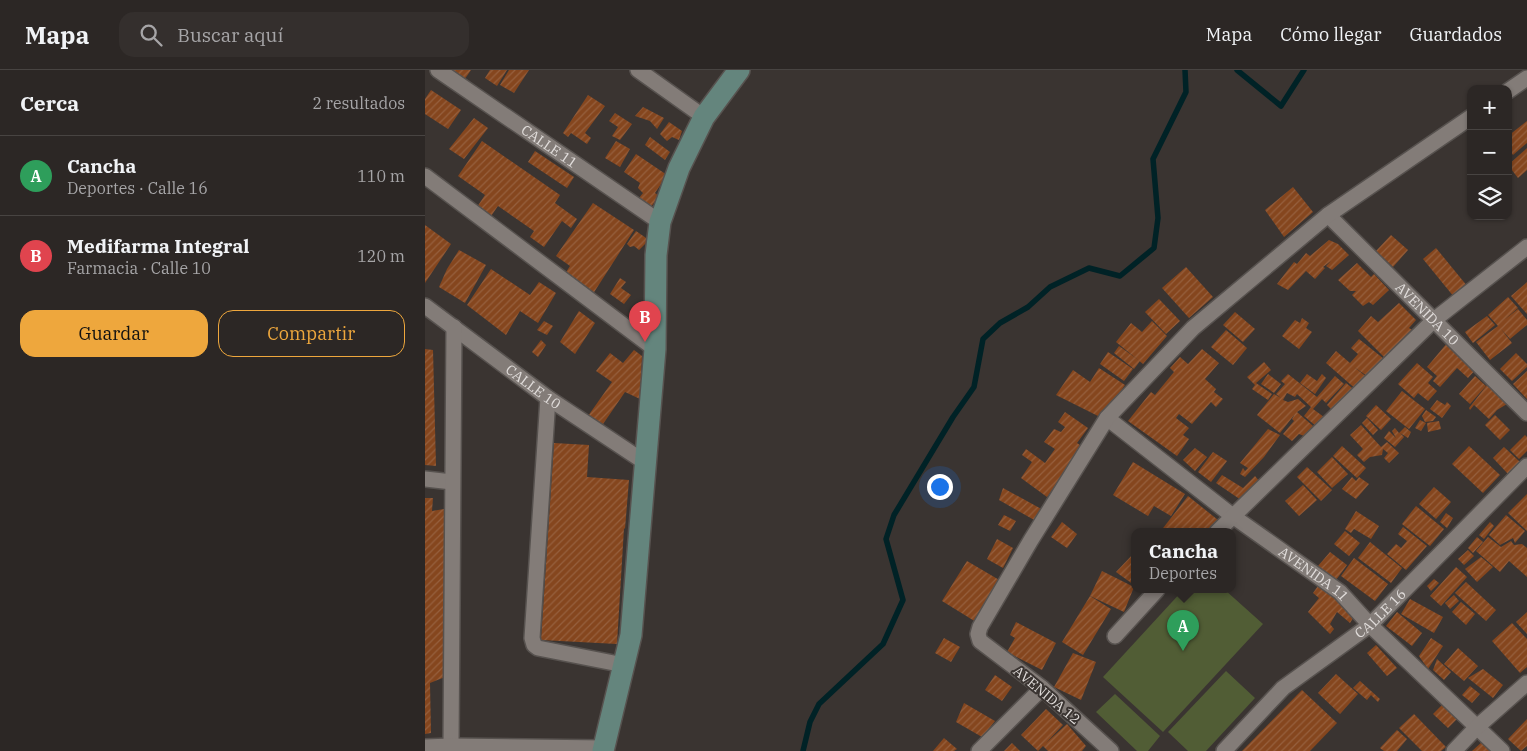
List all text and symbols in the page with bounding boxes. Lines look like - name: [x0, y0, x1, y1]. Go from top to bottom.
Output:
- search box: [119, 12, 469, 57]
- text: Mapa: [25, 19, 89, 51]
- icon: search: [137, 21, 165, 49]
- text: Buscar aquí: [177, 23, 283, 47]
- text: Mapa: [1206, 23, 1252, 46]
- text: Cómo llegar: [1280, 23, 1381, 46]
- text: Guardados: [1409, 23, 1502, 46]
- map controls: [1467, 85, 1512, 220]
- button: +: [1467, 85, 1512, 130]
- text: Cerca: [20, 89, 79, 117]
- text: 2 resultados: [313, 93, 405, 113]
- street label: CALLE 11: [518, 121, 581, 172]
- button: −: [1467, 130, 1512, 175]
- text: Cancha: [67, 154, 136, 178]
- text: A: [30, 166, 42, 186]
- text: 110 m: [357, 166, 405, 186]
- button: layers: [1467, 175, 1512, 220]
- text: Deportes · Calle 16: [67, 178, 208, 198]
- text: Medifarma Integral: [67, 234, 250, 258]
- text: B: [30, 246, 42, 266]
- text: 120 m: [357, 246, 405, 266]
- text: Farmacia · Calle 10: [67, 258, 211, 278]
- street label: AVENIDA 10: [1392, 278, 1463, 349]
- pin: B: [629, 301, 661, 342]
- button: Guardar: [20, 310, 208, 357]
- button: Compartir: [218, 310, 405, 357]
- street label: CALLE 10: [502, 360, 564, 413]
- your location: [927, 474, 953, 500]
- popup: [1131, 528, 1236, 593]
- text: Cancha: [1149, 539, 1218, 563]
- street label: AVENIDA 11: [1275, 543, 1353, 605]
- text: Deportes: [1149, 563, 1217, 583]
- street label: CALLE 16: [1351, 585, 1410, 642]
- pin: A: [1167, 610, 1199, 651]
- street label: AVENIDA 12: [1010, 662, 1084, 728]

